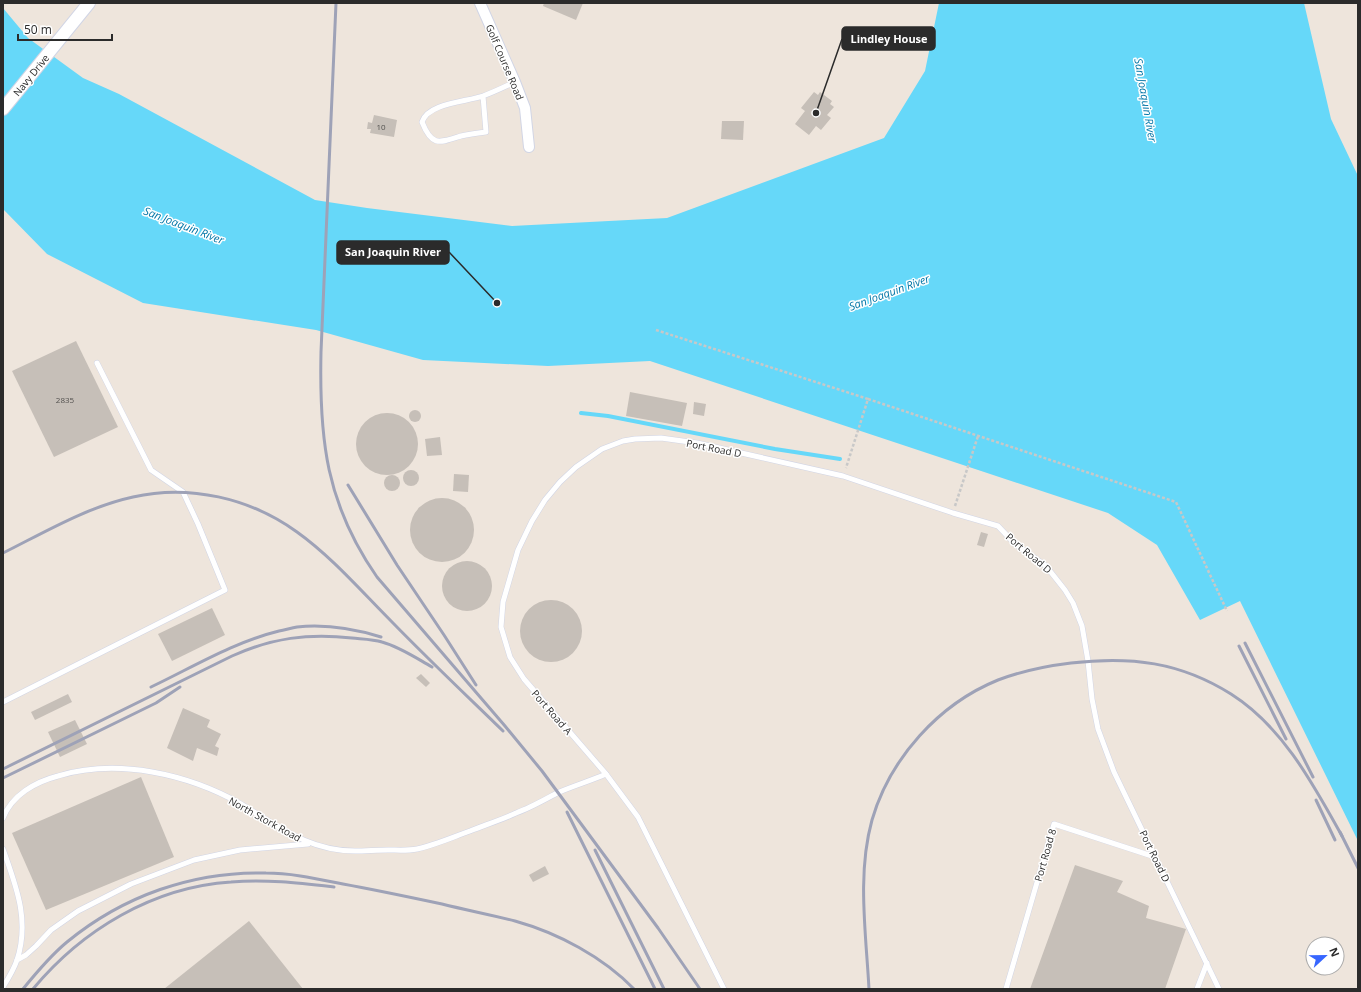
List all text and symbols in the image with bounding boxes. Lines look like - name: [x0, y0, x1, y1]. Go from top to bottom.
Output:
- scale bar: [18, 16, 112, 42]
- text: 50 m: [24, 21, 52, 38]
- street label: Golf Course Road: [483, 22, 527, 102]
- callout: Lindley House: [842, 27, 935, 50]
- text: Lindley House: [850, 31, 928, 46]
- street label: Navy Drive: [10, 51, 52, 99]
- water label: San Joaquin River: [1131, 57, 1161, 144]
- house number: 10: [376, 121, 386, 132]
- water label: San Joaquin River: [142, 203, 227, 247]
- callout: San Joaquin River: [337, 241, 449, 264]
- text: San Joaquin River: [345, 244, 441, 259]
- water label: San Joaquin River: [847, 270, 932, 314]
- house number: 2835: [56, 394, 75, 405]
- street label: Port Road D: [685, 436, 743, 460]
- street label: Port Road D: [1003, 530, 1055, 576]
- street label: Port Road A: [529, 687, 576, 738]
- street label: North Stork Road: [226, 793, 304, 845]
- street label: Port Road 8: [1031, 827, 1059, 883]
- street label: Port Road D: [1136, 828, 1174, 884]
- north arrow: [1305, 936, 1345, 976]
- text: N: [1326, 945, 1343, 959]

